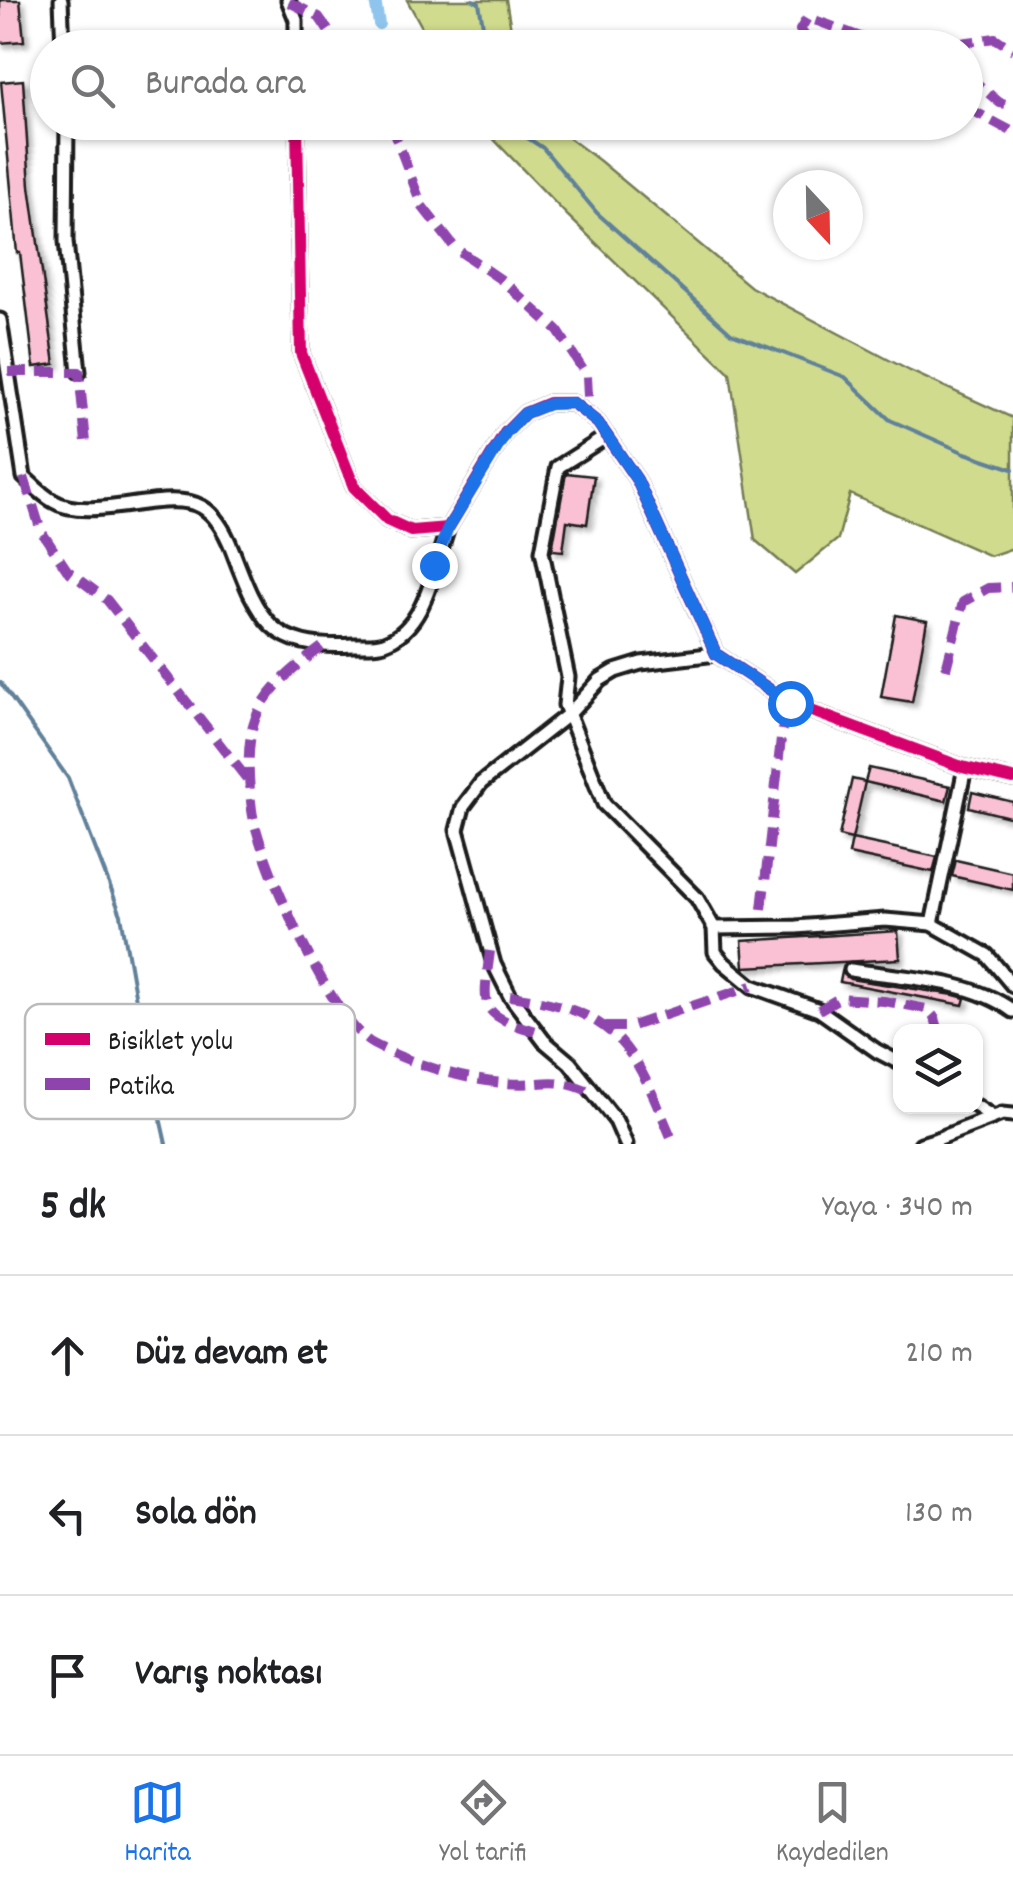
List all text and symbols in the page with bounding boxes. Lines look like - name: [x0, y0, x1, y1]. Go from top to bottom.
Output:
- search box: [30, 30, 983, 140]
- icon: search: [65, 58, 120, 113]
- text: Burada ara: [145, 58, 305, 113]
- north arrow: [773, 170, 863, 260]
- route end: [412, 543, 458, 589]
- route start: [768, 681, 814, 727]
- legend: [25, 1004, 355, 1119]
- text: Bisiklet yolu: [108, 1024, 233, 1064]
- map controls: [893, 1024, 983, 1114]
- button: layers: [893, 1024, 983, 1114]
- text: Patika: [108, 1069, 175, 1109]
- text: 5 dk: [40, 1179, 106, 1239]
- text: Yaya · 340 m: [822, 1186, 973, 1232]
- icon: ahead: [40, 1328, 95, 1383]
- text: Düz devam et: [135, 1328, 328, 1383]
- text: 210 m: [905, 1332, 973, 1378]
- icon: left: [40, 1488, 95, 1543]
- text: Sola dön: [135, 1488, 257, 1543]
- text: 130 m: [905, 1492, 973, 1538]
- icon: arrive: [40, 1648, 95, 1703]
- text: Varış noktası: [135, 1648, 322, 1703]
- tab: Harita: [124, 1775, 191, 1875]
- tab: Yol tarifi: [439, 1775, 527, 1875]
- tab: Kaydedilen: [776, 1775, 889, 1875]

